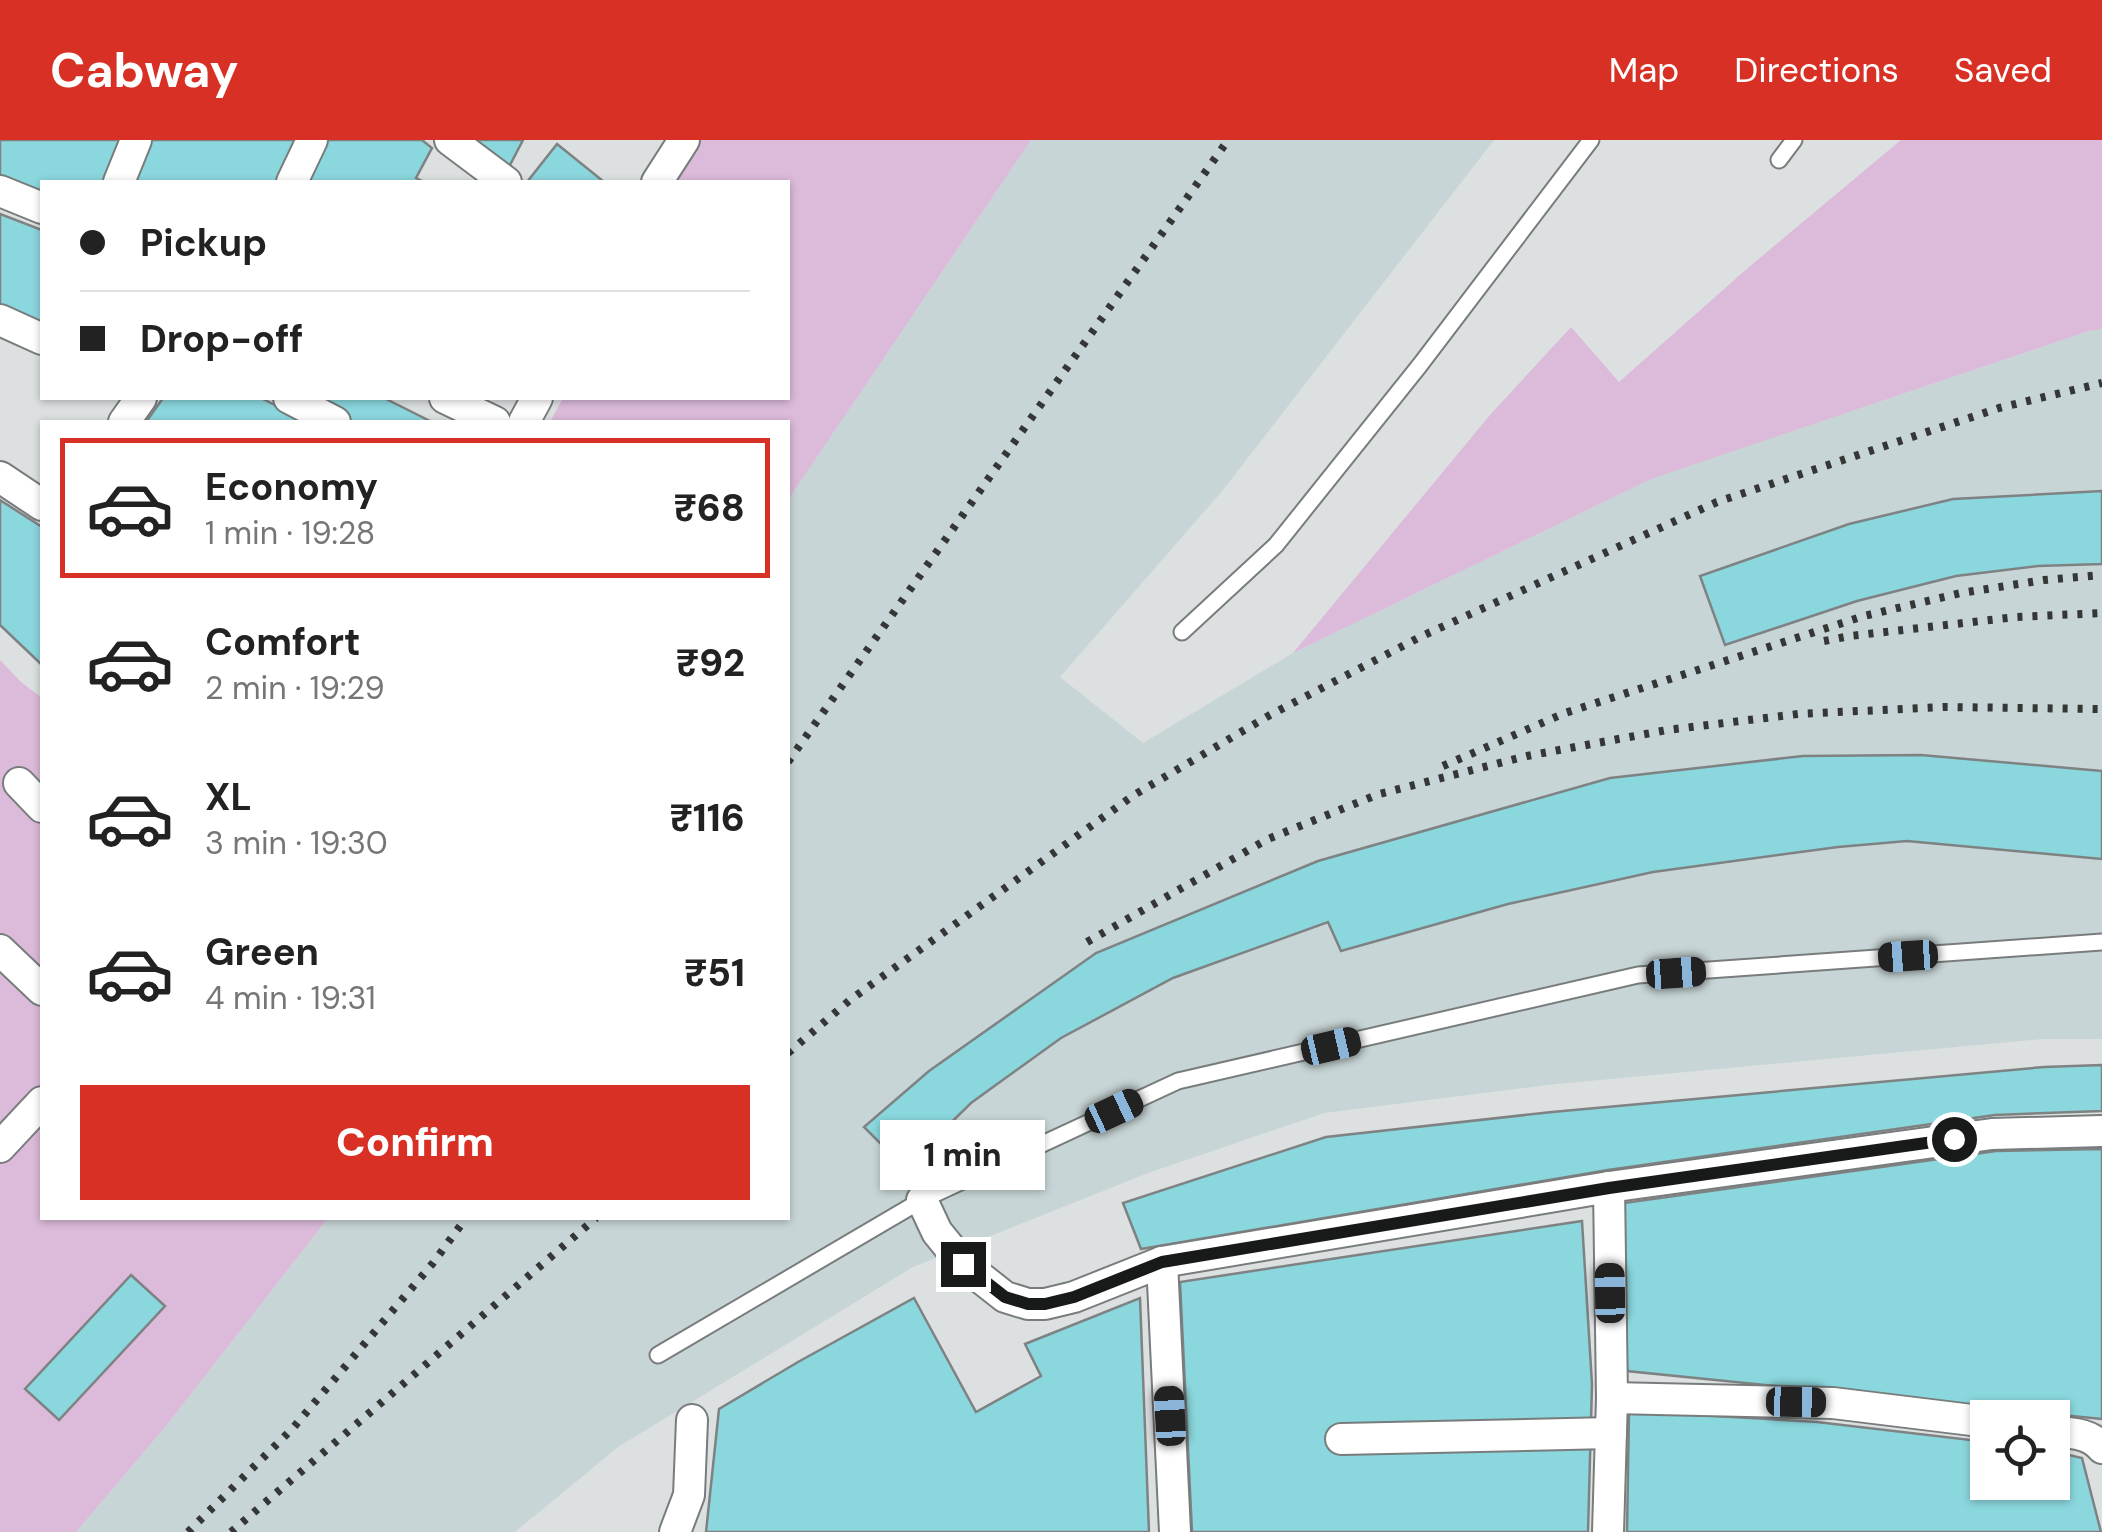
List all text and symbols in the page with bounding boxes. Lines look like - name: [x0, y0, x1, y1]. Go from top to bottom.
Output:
- text: Cabway: [50, 39, 239, 102]
- text: Map: [1609, 47, 1679, 93]
- text: Directions: [1734, 47, 1899, 93]
- text: Saved: [1954, 47, 2052, 93]
- text: Pickup: [140, 218, 267, 268]
- text: Drop-off: [140, 314, 303, 364]
- text: Economy: [205, 462, 378, 512]
- icon: car: [85, 463, 175, 553]
- text: ₹68: [673, 483, 745, 533]
- text: 1 min · 19:28: [205, 512, 375, 554]
- text: Comfort: [205, 617, 361, 667]
- icon: car: [85, 618, 175, 708]
- text: ₹92: [676, 638, 745, 688]
- text: 2 min · 19:29: [205, 667, 385, 709]
- text: XL: [205, 772, 252, 822]
- icon: car: [85, 773, 175, 863]
- text: ₹116: [670, 793, 745, 843]
- text: 3 min · 19:30: [205, 822, 388, 864]
- text: Green: [205, 927, 319, 977]
- icon: car: [85, 928, 175, 1018]
- car: [1877, 939, 1939, 973]
- text: ₹51: [684, 948, 745, 998]
- car: [1645, 956, 1707, 990]
- text: 4 min · 19:31: [205, 977, 376, 1019]
- car: [1298, 1025, 1364, 1067]
- button: Confirm: [80, 1085, 750, 1200]
- car: [1080, 1085, 1148, 1137]
- route start: [1932, 1117, 1977, 1162]
- callout: 1 min: [880, 1119, 1046, 1189]
- text: 1 min: [923, 1134, 1002, 1176]
- route end: [941, 1242, 986, 1287]
- car: [1594, 1263, 1626, 1323]
- car: [1153, 1385, 1187, 1447]
- car: [1766, 1386, 1826, 1418]
- map controls: [1970, 1400, 2070, 1500]
- button: locate: [1970, 1400, 2070, 1500]

